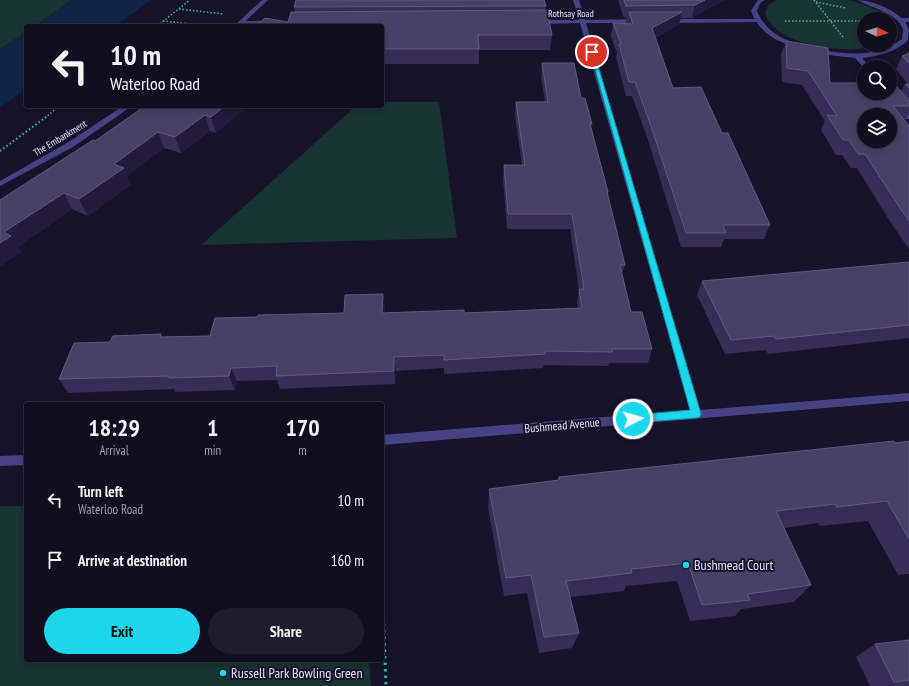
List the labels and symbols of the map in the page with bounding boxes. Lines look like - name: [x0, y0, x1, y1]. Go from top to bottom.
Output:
- street label: Rothsay Road: [548, 7, 594, 20]
- north arrow: [857, 12, 897, 52]
- pin: [575, 35, 609, 69]
- street label: The Embankment: [31, 117, 89, 159]
- position arrow: [612, 398, 654, 440]
- street label: Bushmead Avenue: [524, 414, 600, 436]
- place label: Bushmead Court: [694, 556, 773, 574]
- marker: Bushmead Court: [681, 560, 691, 570]
- place label: Russell Park Bowling Green: [231, 664, 363, 682]
- marker: Russell Park Bowling Green: [218, 668, 228, 678]

